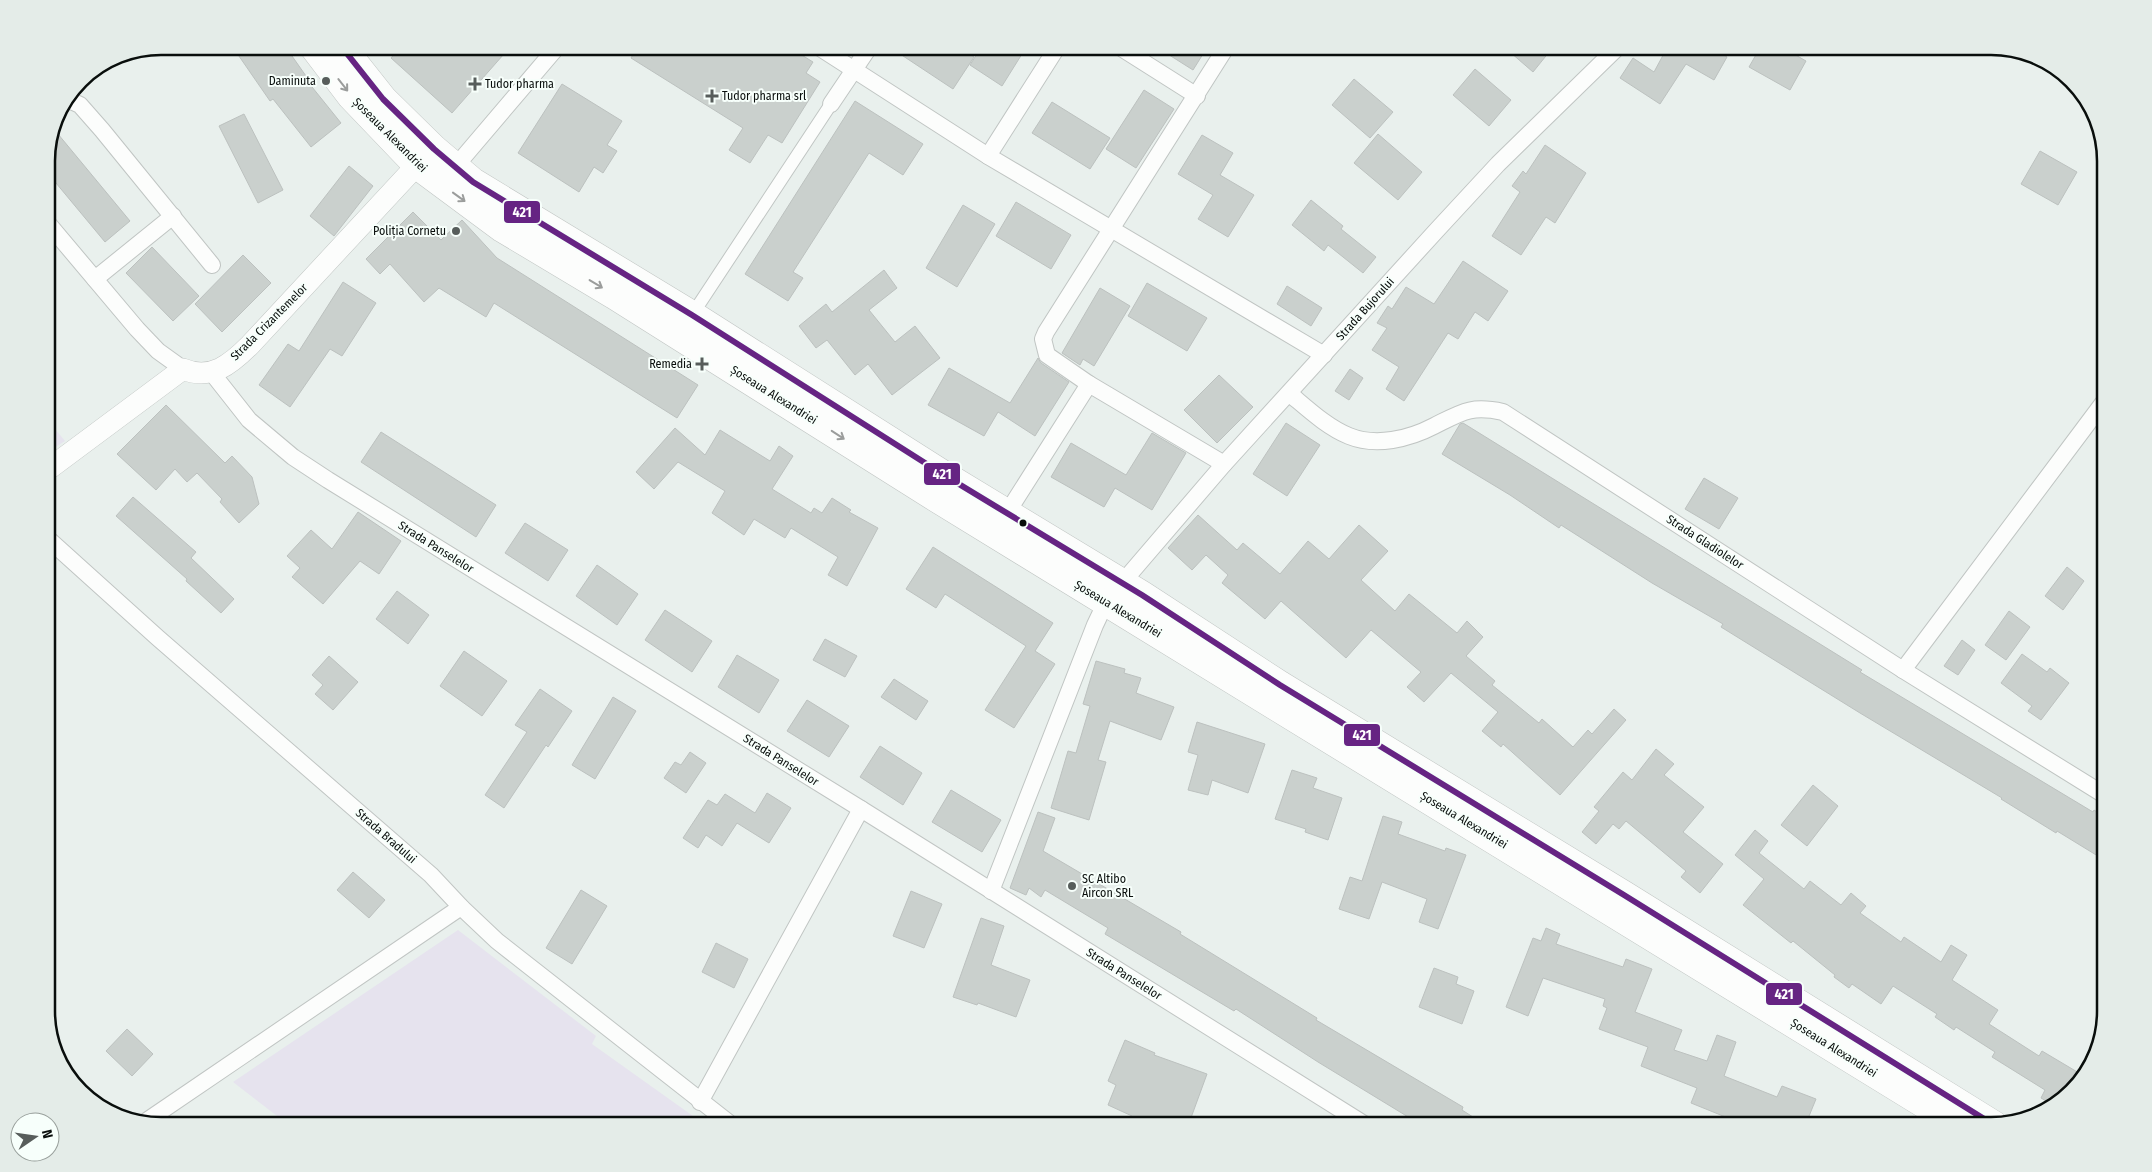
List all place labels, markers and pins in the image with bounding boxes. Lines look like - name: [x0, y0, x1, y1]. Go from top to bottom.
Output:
- place label: Daminuta: [269, 74, 316, 88]
- marker: Daminuta: [320, 75, 332, 87]
- place label: Tudor pharma: [485, 77, 554, 91]
- marker: Tudor pharma: [469, 78, 481, 90]
- place label: Tudor pharma srl: [722, 89, 806, 103]
- marker: Tudor pharma srl: [706, 90, 718, 102]
- place label: Poliția Cornetu: [373, 224, 446, 239]
- marker: Poliția Cornetu: [450, 225, 462, 237]
- place label: Remedia: [649, 357, 692, 371]
- marker: Remedia: [696, 358, 708, 370]
- unlabelled marker: [1018, 518, 1028, 528]
- place label: SC Altibo Aircon SRL: [1082, 872, 1134, 900]
- marker: SC Altibo Aircon SRL: [1066, 880, 1078, 892]

